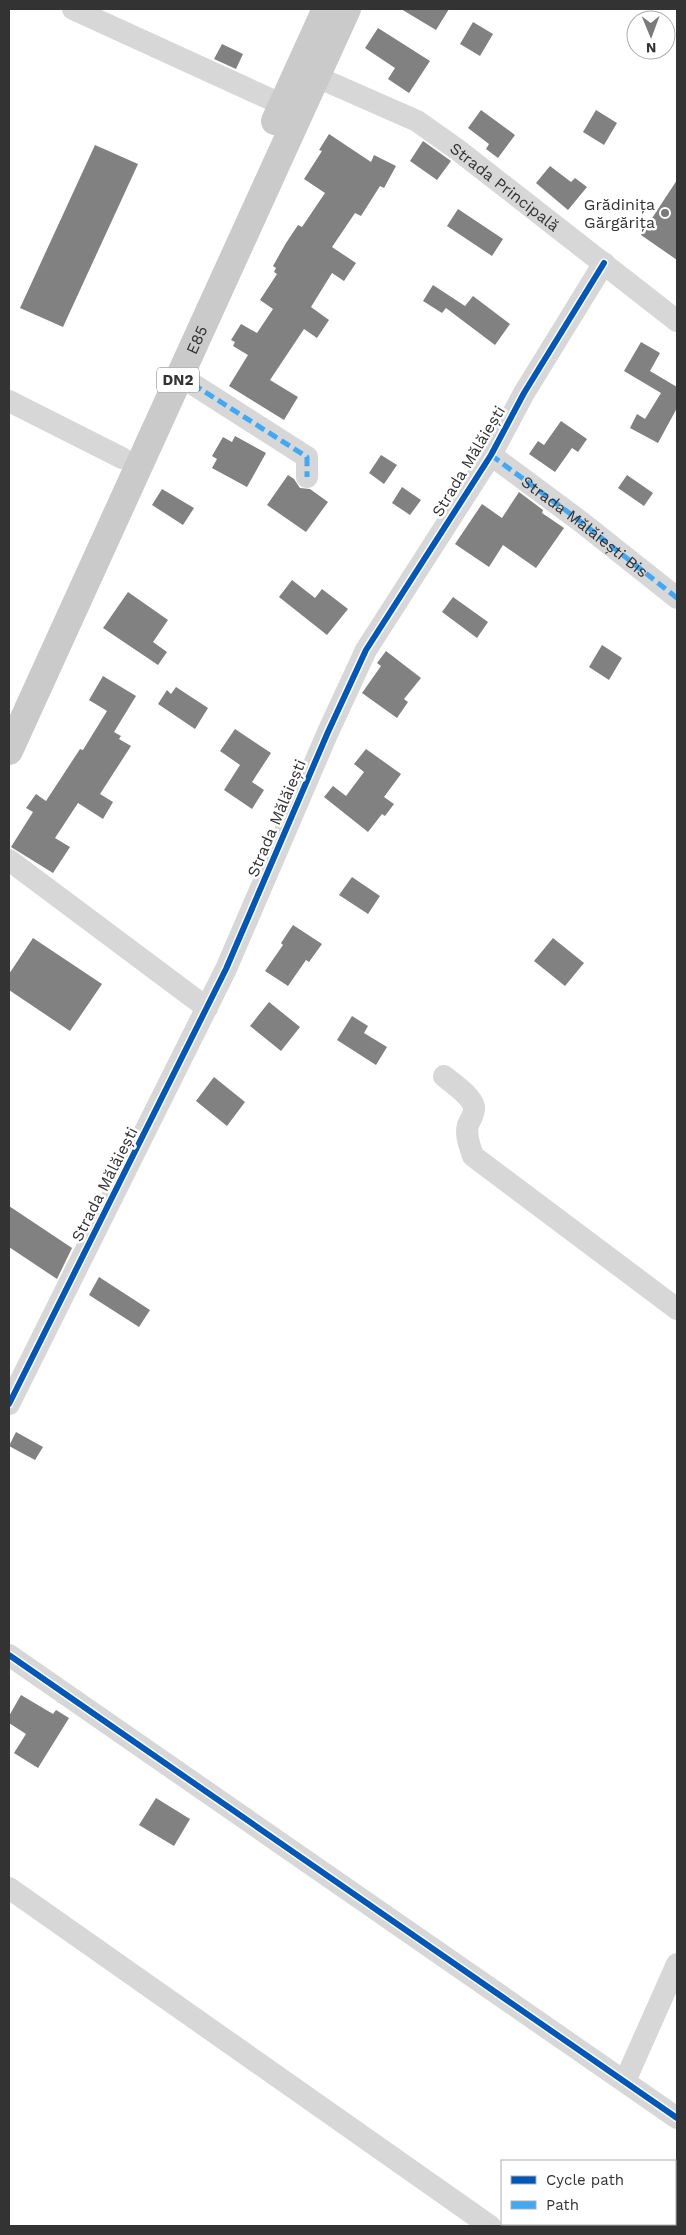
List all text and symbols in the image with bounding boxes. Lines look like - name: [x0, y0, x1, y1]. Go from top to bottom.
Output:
- north arrow: [626, 10, 676, 60]
- text: N: [646, 40, 657, 56]
- street label: Strada Principală: [446, 139, 563, 236]
- place label: Grădinița Gărgărița: [584, 195, 655, 232]
- marker: Grădinița Gărgărița: [659, 207, 671, 219]
- street label: E85: [182, 323, 212, 357]
- road number: DN2: [157, 368, 199, 392]
- street label: Strada Mălăiești: [428, 402, 509, 520]
- street label: Strada Mălăiești Bis: [518, 472, 652, 581]
- street label: Strada Mălăiești: [243, 757, 310, 880]
- street label: Strada Mălăiești: [67, 1124, 142, 1245]
- legend: [501, 2160, 676, 2225]
- text: Cycle path: [546, 2171, 624, 2189]
- text: Path: [546, 2196, 579, 2214]

